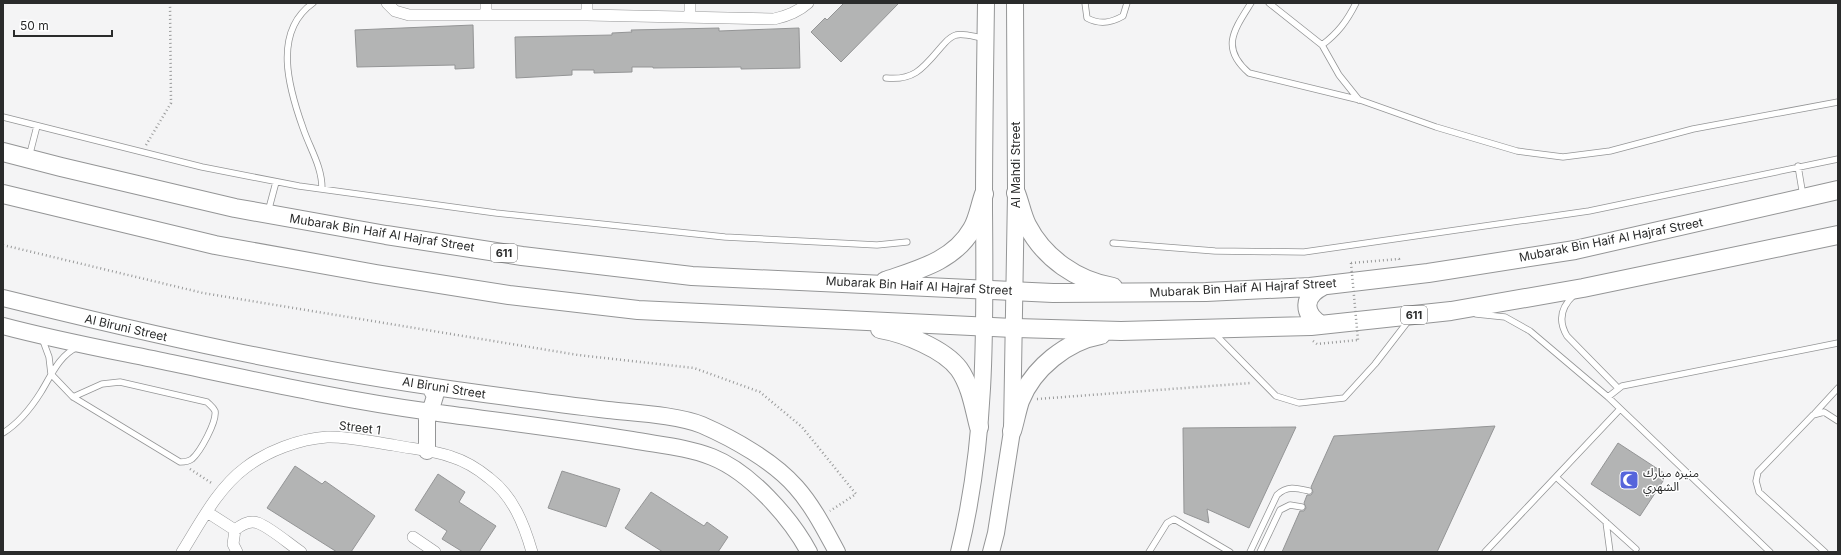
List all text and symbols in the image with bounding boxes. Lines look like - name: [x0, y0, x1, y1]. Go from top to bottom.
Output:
- scale bar: [14, 12, 112, 38]
- text: 50 m: [20, 18, 49, 33]
- street label: Al Mahdi Street: [1008, 122, 1023, 208]
- street label: Mubarak Bin Haif Al Hajraf Street: [289, 210, 476, 255]
- street label: Mubarak Bin Haif Al Hajraf Street: [1518, 214, 1704, 265]
- road number: 611: [491, 244, 517, 262]
- street label: Mubarak Bin Haif Al Hajraf Street: [825, 273, 1013, 298]
- street label: Mubarak Bin Haif Al Hajraf Street: [1149, 275, 1337, 300]
- road number: 611: [1401, 306, 1427, 324]
- street label: Al Biruni Street: [83, 311, 169, 344]
- street label: Al Biruni Street: [401, 374, 487, 402]
- street label: Street 1: [338, 417, 382, 438]
- place label: منيره مبارك الشهري: [1643, 465, 1699, 497]
- mosque icon: منيره مبارك الشهري: [1618, 469, 1640, 491]

